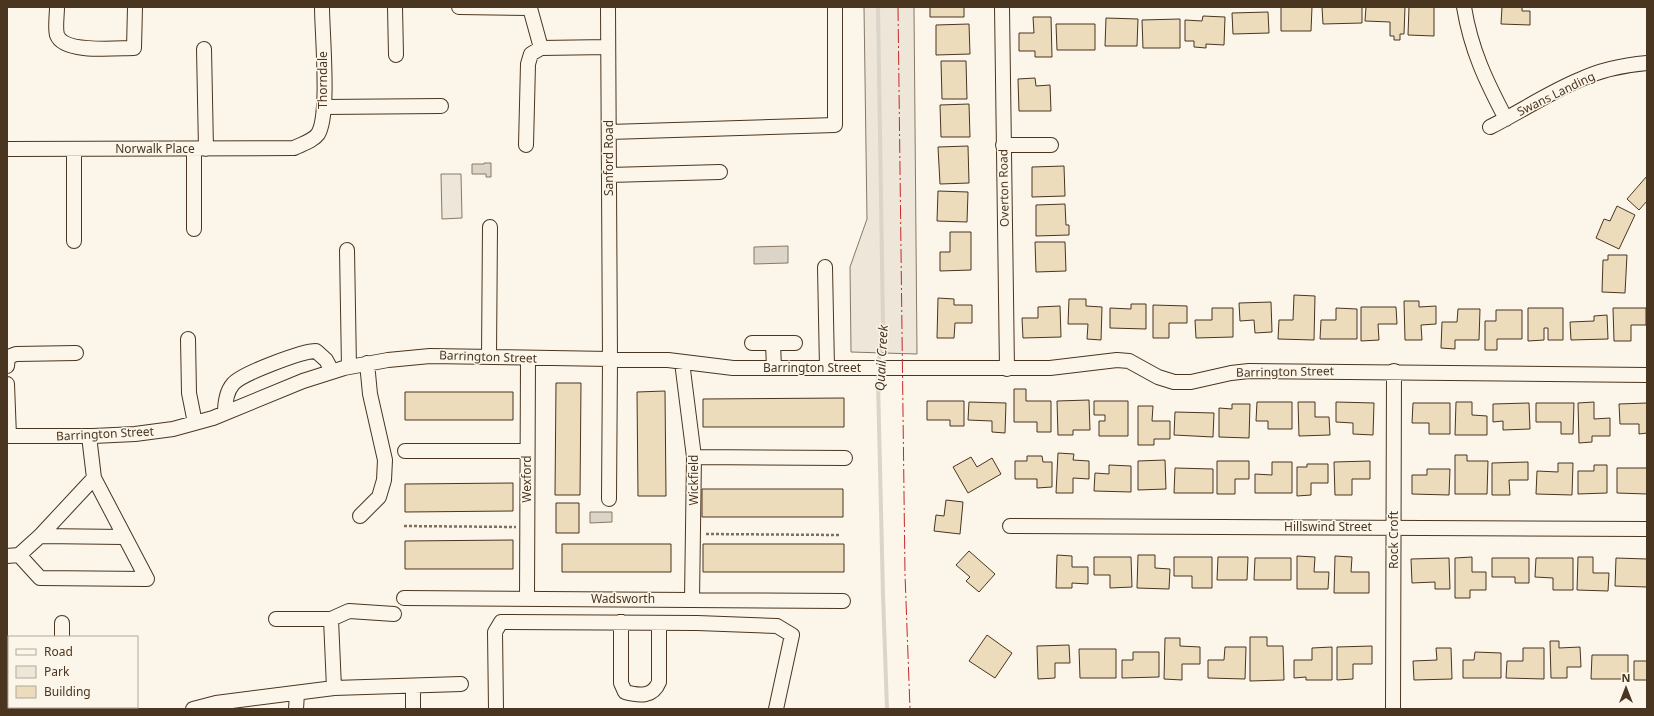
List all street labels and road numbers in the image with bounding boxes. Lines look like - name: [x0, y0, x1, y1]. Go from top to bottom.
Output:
- street label: Thorndale: [314, 51, 331, 109]
- street label: Swans Landing: [1514, 67, 1598, 120]
- street label: Sanford Road: [600, 120, 617, 196]
- street label: Norwalk Place: [115, 140, 195, 157]
- street label: Overton Road: [994, 149, 1013, 227]
- street label: Barrington Street: [439, 346, 538, 367]
- street label: Barrington Street: [763, 359, 862, 376]
- street label: Barrington Street: [1236, 362, 1335, 381]
- street label: Barrington Street: [56, 422, 155, 445]
- street label: Wexford: [518, 455, 535, 503]
- street label: Wickfield: [685, 455, 702, 505]
- street label: Rock Croft: [1385, 510, 1402, 569]
- street label: Hillswind Street: [1284, 518, 1373, 535]
- street label: Wadsworth: [591, 590, 655, 607]

